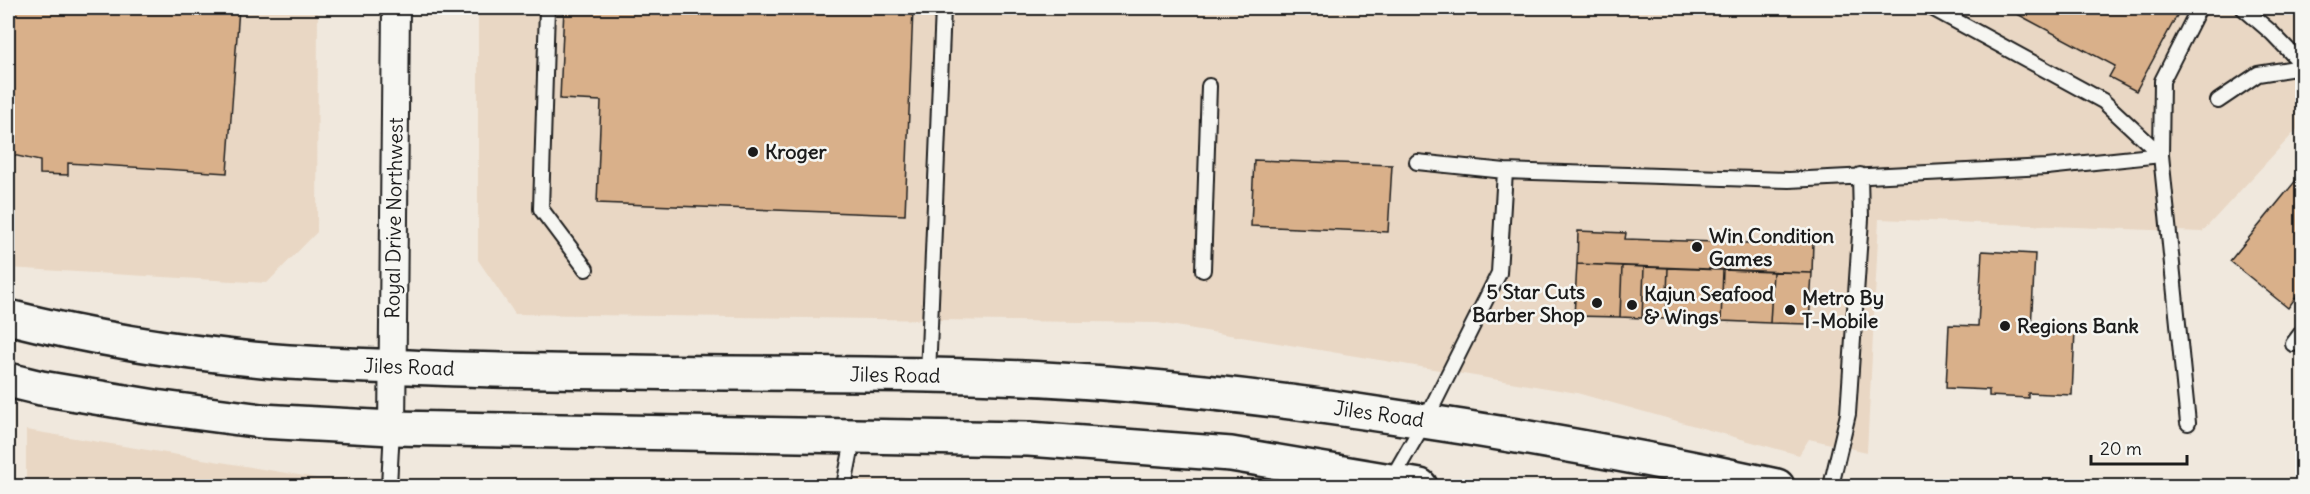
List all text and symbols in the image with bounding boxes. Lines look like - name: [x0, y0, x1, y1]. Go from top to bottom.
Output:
- street label: Royal Drive Northwest: [379, 117, 408, 319]
- place label: Kroger: [765, 139, 828, 164]
- marker: Kroger: [746, 145, 760, 159]
- place label: Win Condition Games: [1709, 223, 1834, 271]
- marker: Win Condition Games: [1690, 240, 1704, 254]
- place label: 5 Star Cuts Barber Shop: [1472, 279, 1585, 327]
- place label: Kajun Seafood & Wings: [1644, 281, 1774, 329]
- place label: Metro By T-Mobile: [1802, 285, 1884, 333]
- marker: 5 Star Cuts Barber Shop: [1590, 296, 1604, 310]
- marker: Kajun Seafood & Wings: [1625, 298, 1639, 312]
- marker: Metro By T-Mobile: [1783, 303, 1797, 317]
- place label: Regions Bank: [2017, 313, 2139, 338]
- marker: Regions Bank: [1998, 319, 2012, 333]
- street label: Jiles Road: [363, 352, 455, 381]
- street label: Jiles Road: [849, 361, 941, 388]
- street label: Jiles Road: [1332, 395, 1426, 432]
- scale bar: [2091, 428, 2187, 466]
- text: 20 m: [2100, 437, 2142, 460]

